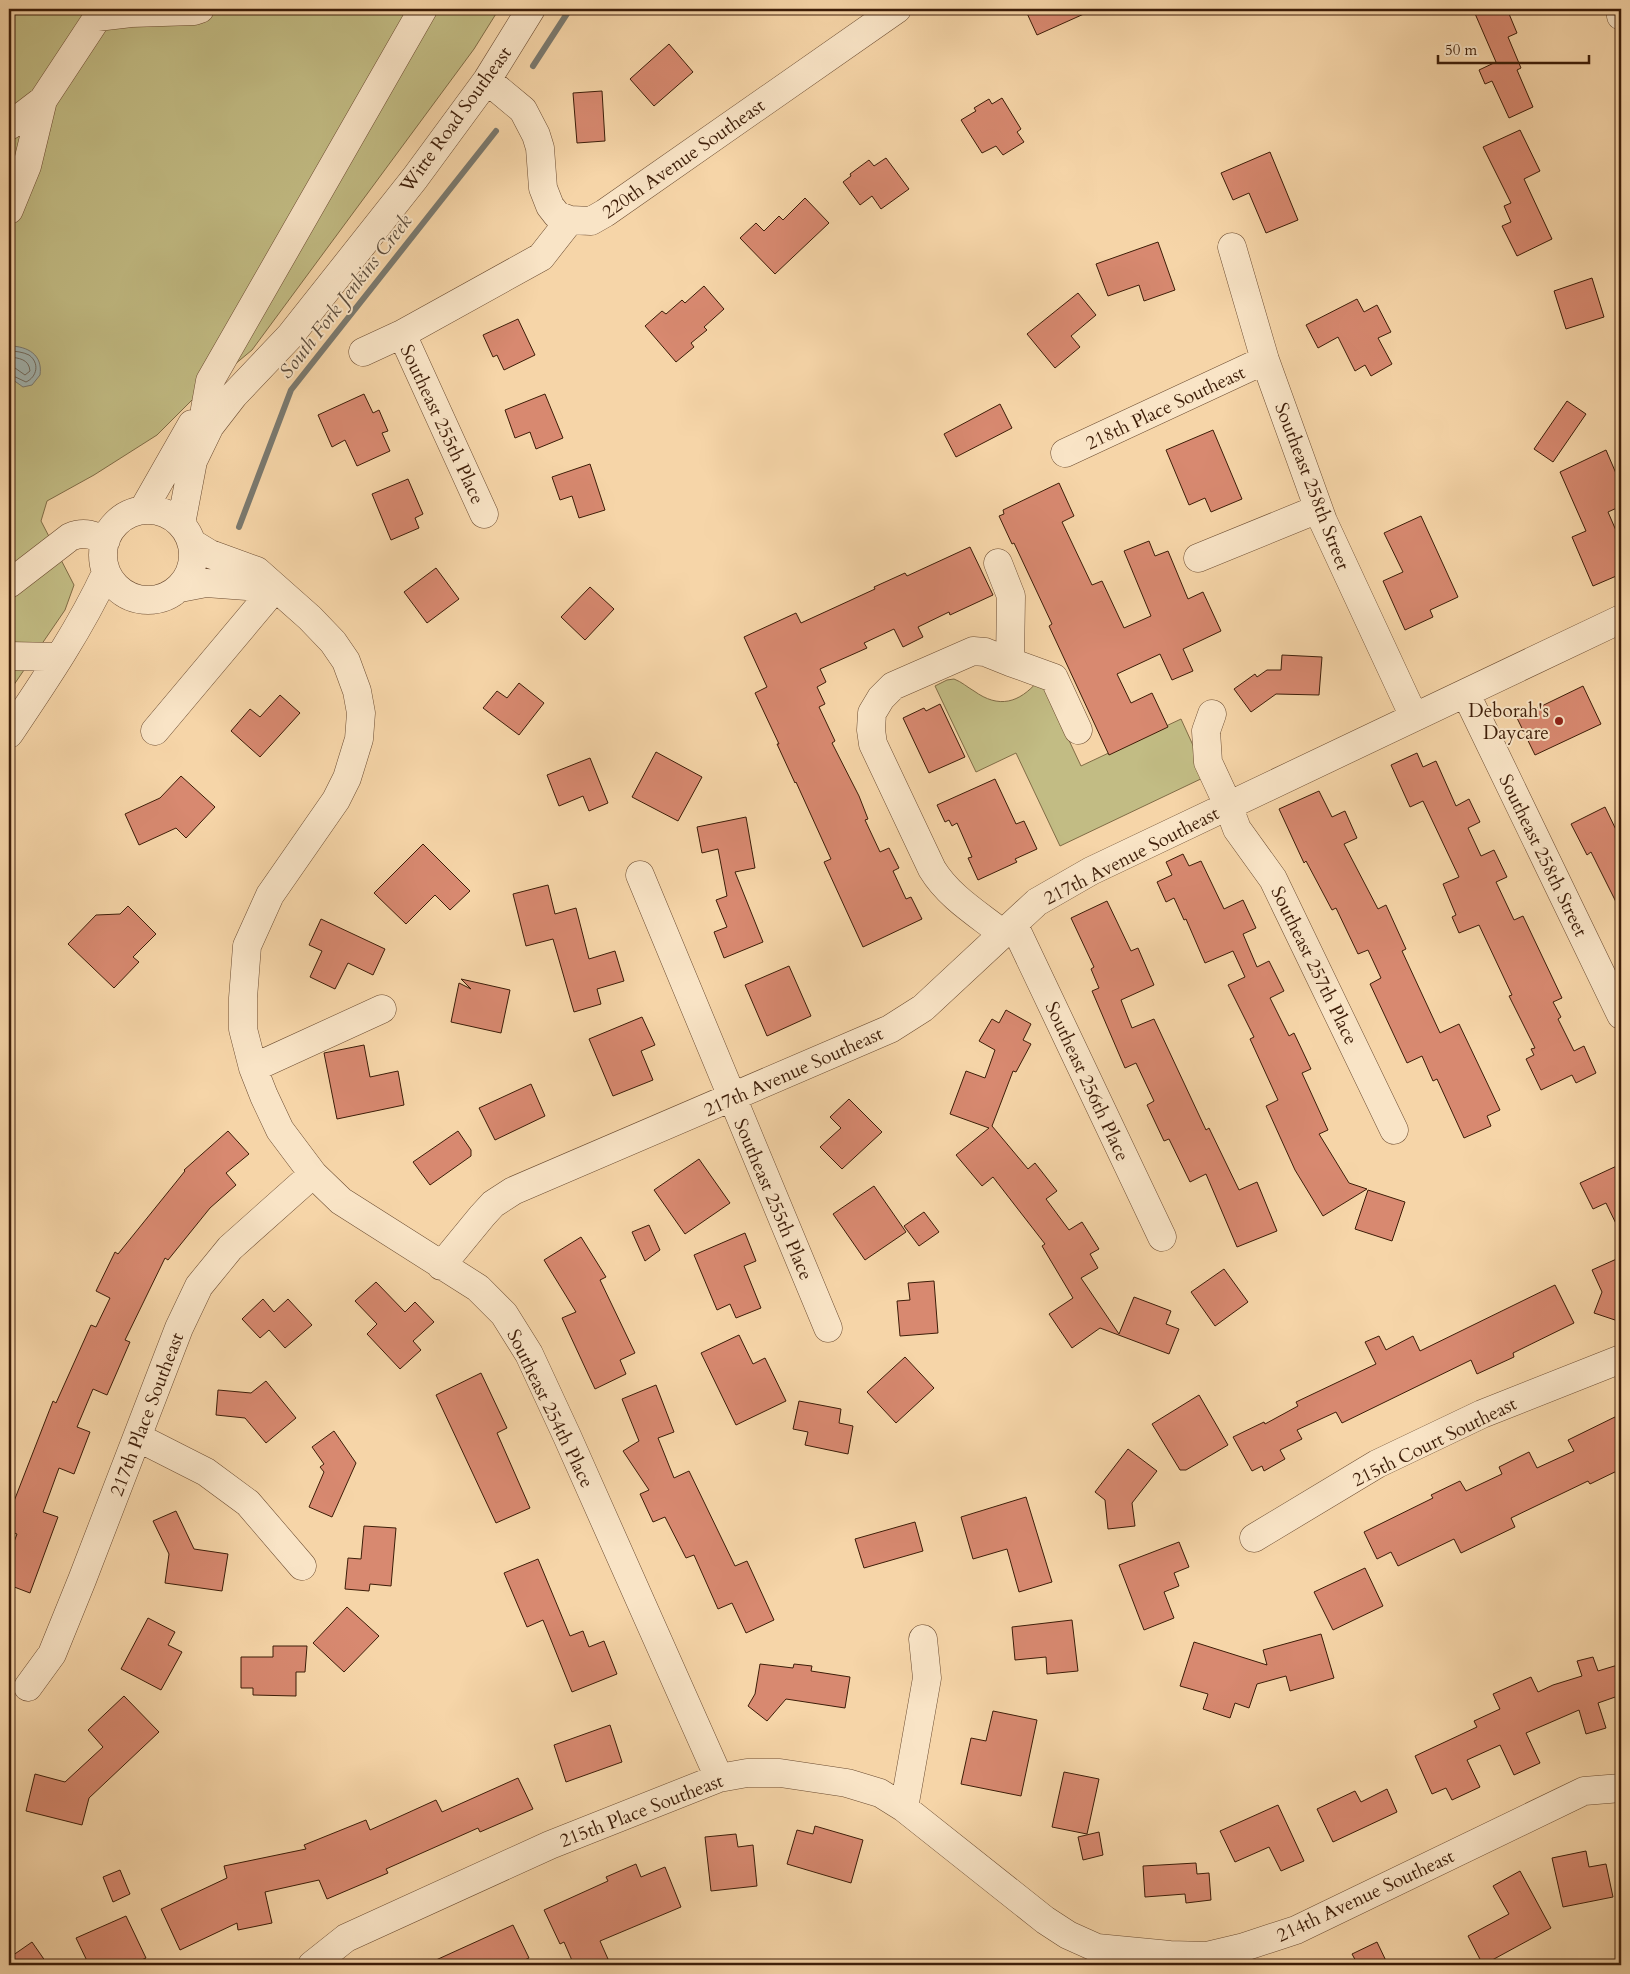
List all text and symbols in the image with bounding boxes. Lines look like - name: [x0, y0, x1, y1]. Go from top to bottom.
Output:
- scale bar: [1438, 32, 1589, 64]
- text: 50 m: [1445, 40, 1477, 60]
- street label: Witte Road Southeast: [393, 41, 518, 199]
- street label: 220th Avenue Southeast: [597, 93, 770, 225]
- water label: South Fork Jenkins Creek: [273, 209, 418, 384]
- street label: Southeast 255th Place: [394, 340, 490, 508]
- street label: 218th Place Southeast: [1081, 360, 1249, 456]
- street label: Southeast 258th Street: [1268, 399, 1356, 574]
- place label: Deborah's Daycare: [1468, 698, 1549, 746]
- marker: Deborah's Daycare: [1553, 715, 1565, 727]
- street label: Southeast 258th Street: [1493, 770, 1594, 941]
- street label: 217th Avenue Southeast: [1039, 800, 1223, 911]
- street label: Southeast 257th Place: [1264, 882, 1364, 1049]
- street label: Southeast 256th Place: [1039, 997, 1135, 1165]
- street label: 217th Avenue Southeast: [700, 1021, 887, 1123]
- street label: Southeast 255th Place: [727, 1115, 819, 1284]
- street label: Southeast 254th Place: [500, 1325, 600, 1492]
- street label: 217th Place Southeast: [104, 1329, 190, 1500]
- street label: 215th Court Southeast: [1348, 1391, 1521, 1493]
- street label: 215th Place Southeast: [556, 1768, 727, 1854]
- street label: 214th Avenue Southeast: [1272, 1843, 1459, 1949]

